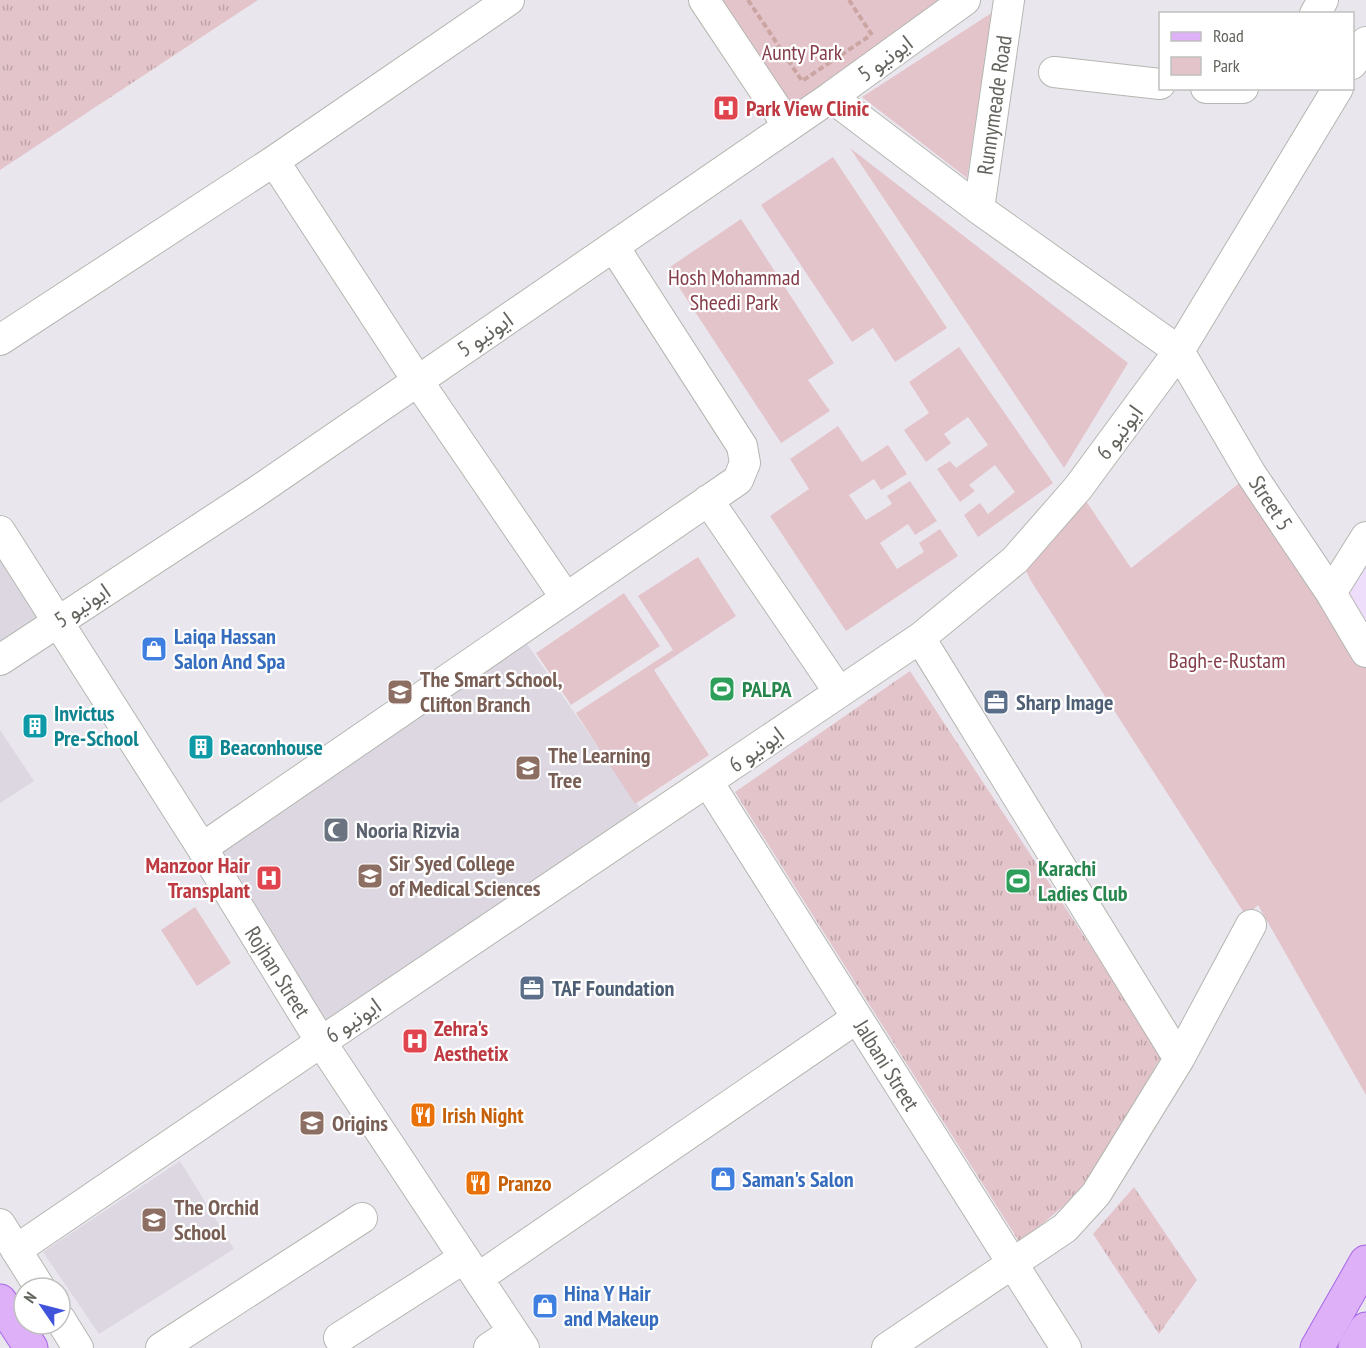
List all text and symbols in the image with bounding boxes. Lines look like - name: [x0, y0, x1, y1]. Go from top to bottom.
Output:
- legend: [1159, 12, 1354, 90]
- text: Road: [1213, 24, 1244, 47]
- street label: ایونیو 5: [852, 29, 918, 87]
- street label: Runnymeade Road: [970, 33, 1018, 177]
- park label: Aunty Park: [762, 38, 843, 66]
- text: Park: [1213, 54, 1240, 77]
- hospital icon: Park View Clinic: [711, 93, 741, 123]
- place label: Park View Clinic: [746, 94, 870, 122]
- park label: Hosh Mohammad Sheedi Park: [668, 263, 800, 316]
- street label: ایونیو 5: [452, 305, 518, 363]
- street label: ایونیو 6: [1089, 399, 1149, 465]
- street label: Street 5: [1243, 470, 1299, 536]
- street label: ایونیو 5: [49, 577, 115, 633]
- place label: Laiqa Hassan Salon And Spa: [174, 622, 285, 675]
- shop icon: Laiqa Hassan Salon And Spa: [139, 634, 169, 664]
- park label: Bagh-e-Rustam: [1169, 646, 1285, 674]
- place label: The Smart School, Clifton Branch: [420, 665, 562, 718]
- sports icon: PALPA: [707, 674, 737, 704]
- place label: PALPA: [742, 675, 792, 703]
- school or university icon: The Smart School, Clifton Branch: [385, 677, 415, 707]
- office icon: Sharp Image: [981, 687, 1011, 717]
- place label: Sharp Image: [1016, 688, 1113, 716]
- place label: Invictus Pre-School: [54, 699, 139, 752]
- building icon: Invictus Pre-School: [20, 711, 50, 741]
- street label: ایونیو 6: [723, 720, 789, 778]
- building icon: Beaconhouse: [186, 732, 216, 762]
- place label: Beaconhouse: [220, 733, 323, 761]
- place label: The Learning Tree: [548, 741, 650, 794]
- school or university icon: The Learning Tree: [513, 753, 543, 783]
- mosque icon: Nooria Rizvia: [321, 815, 351, 845]
- place label: Nooria Rizvia: [356, 816, 460, 844]
- place label: Sir Syed College of Medical Sciences: [389, 849, 541, 902]
- place label: Manzoor Hair Transplant: [145, 851, 251, 904]
- place label: Karachi Ladies Club: [1038, 854, 1128, 907]
- school or university icon: Sir Syed College of Medical Sciences: [355, 861, 385, 891]
- hospital icon: Manzoor Hair Transplant: [254, 863, 284, 893]
- sports icon: Karachi Ladies Club: [1003, 866, 1033, 896]
- street label: Rojhan Street: [239, 921, 317, 1023]
- office icon: TAF Foundation: [517, 973, 547, 1003]
- place label: TAF Foundation: [552, 974, 674, 1002]
- street label: ایونیو 6: [320, 991, 386, 1049]
- street label: Jalbani Street: [848, 1013, 926, 1116]
- place label: Zehra's Aesthetix: [433, 1014, 509, 1067]
- hospital icon: Zehra's Aesthetix: [400, 1026, 430, 1056]
- restaurant icon: Irish Night: [408, 1100, 438, 1130]
- place label: Irish Night: [442, 1101, 524, 1129]
- school or university icon: Origins: [297, 1108, 327, 1138]
- place label: Origins: [332, 1109, 388, 1137]
- shop icon: Saman's Salon: [708, 1164, 738, 1194]
- place label: Saman's Salon: [742, 1165, 854, 1193]
- restaurant icon: Pranzo: [463, 1168, 493, 1198]
- place label: Pranzo: [498, 1169, 552, 1197]
- place label: The Orchid School: [174, 1193, 259, 1246]
- school or university icon: The Orchid School: [139, 1205, 169, 1235]
- north arrow: [12, 1276, 72, 1336]
- place label: Hina Y Hair and Makeup: [564, 1279, 659, 1332]
- text: N: [19, 1288, 40, 1307]
- shop icon: Hina Y Hair and Makeup: [530, 1291, 560, 1321]

